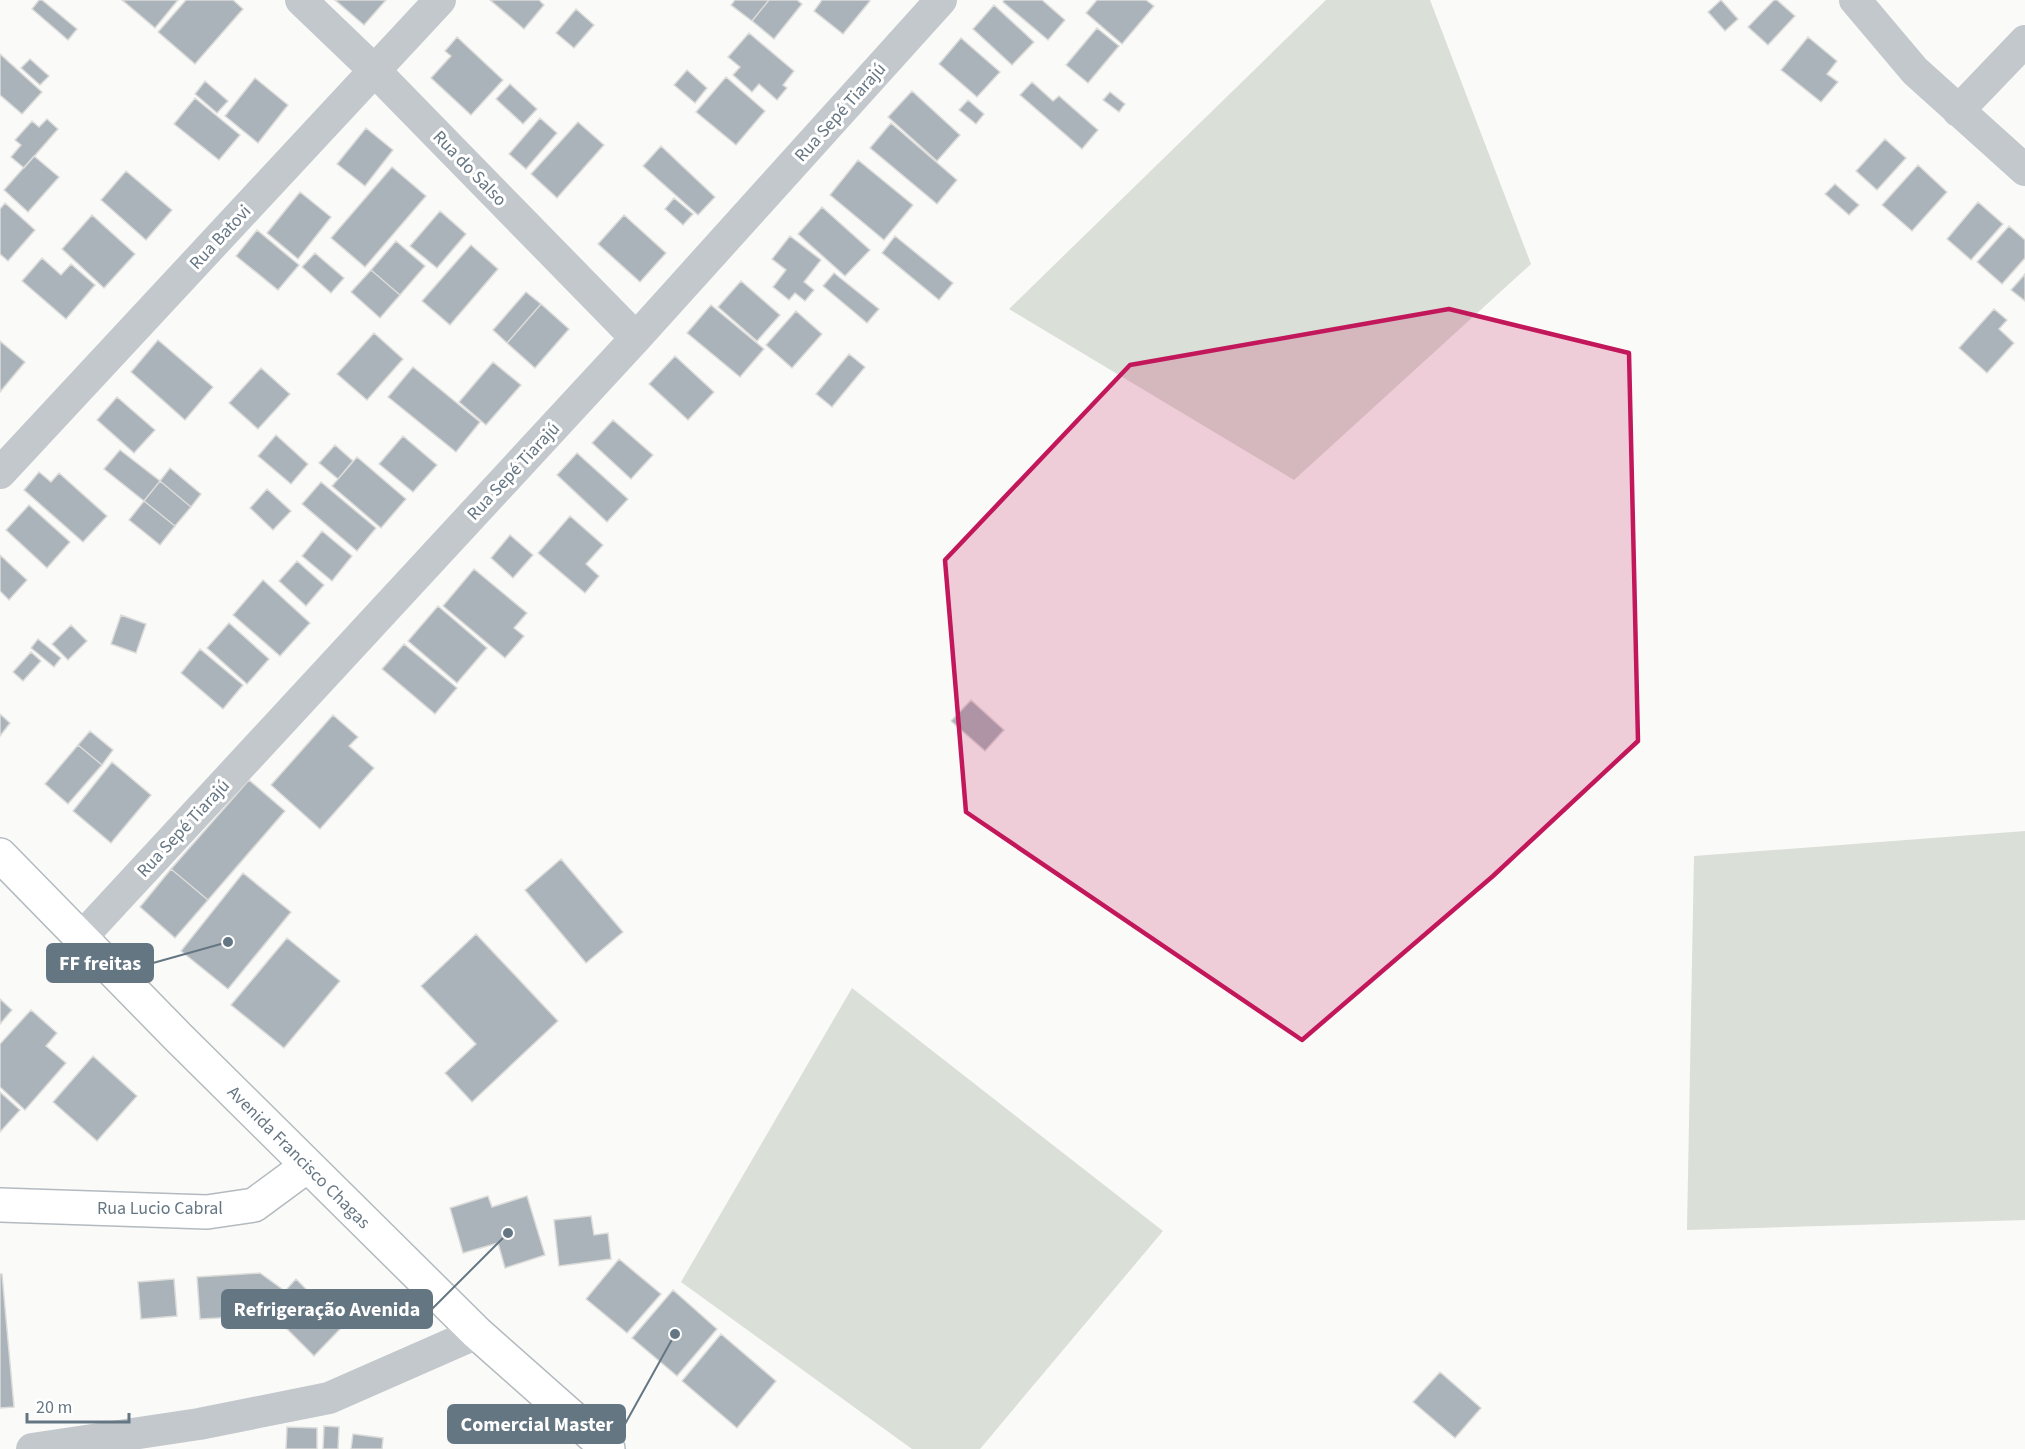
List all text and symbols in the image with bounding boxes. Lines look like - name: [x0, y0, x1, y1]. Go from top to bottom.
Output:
- street label: Rua Sepé Tiarajú: [789, 57, 892, 168]
- street label: Rua do Salso: [427, 125, 512, 212]
- street label: Rua Batovi: [184, 199, 257, 275]
- street label: Rua Sepé Tiarajú: [461, 417, 565, 526]
- street label: Rua Sepé Tiarajú: [131, 774, 235, 883]
- callout: FF freitas: [47, 944, 153, 982]
- text: FF freitas: [59, 950, 141, 978]
- street label: Avenida Francisco Chagas: [222, 1080, 376, 1234]
- street label: Rua Lucio Cabral: [97, 1196, 223, 1221]
- callout: Refrigeração Avenida: [222, 1290, 432, 1328]
- text: Refrigeração Avenida: [234, 1296, 420, 1324]
- scale bar: [27, 1386, 129, 1424]
- text: 20 m: [36, 1395, 72, 1420]
- callout: Comercial Master: [448, 1405, 625, 1443]
- text: Comercial Master: [461, 1411, 614, 1439]

